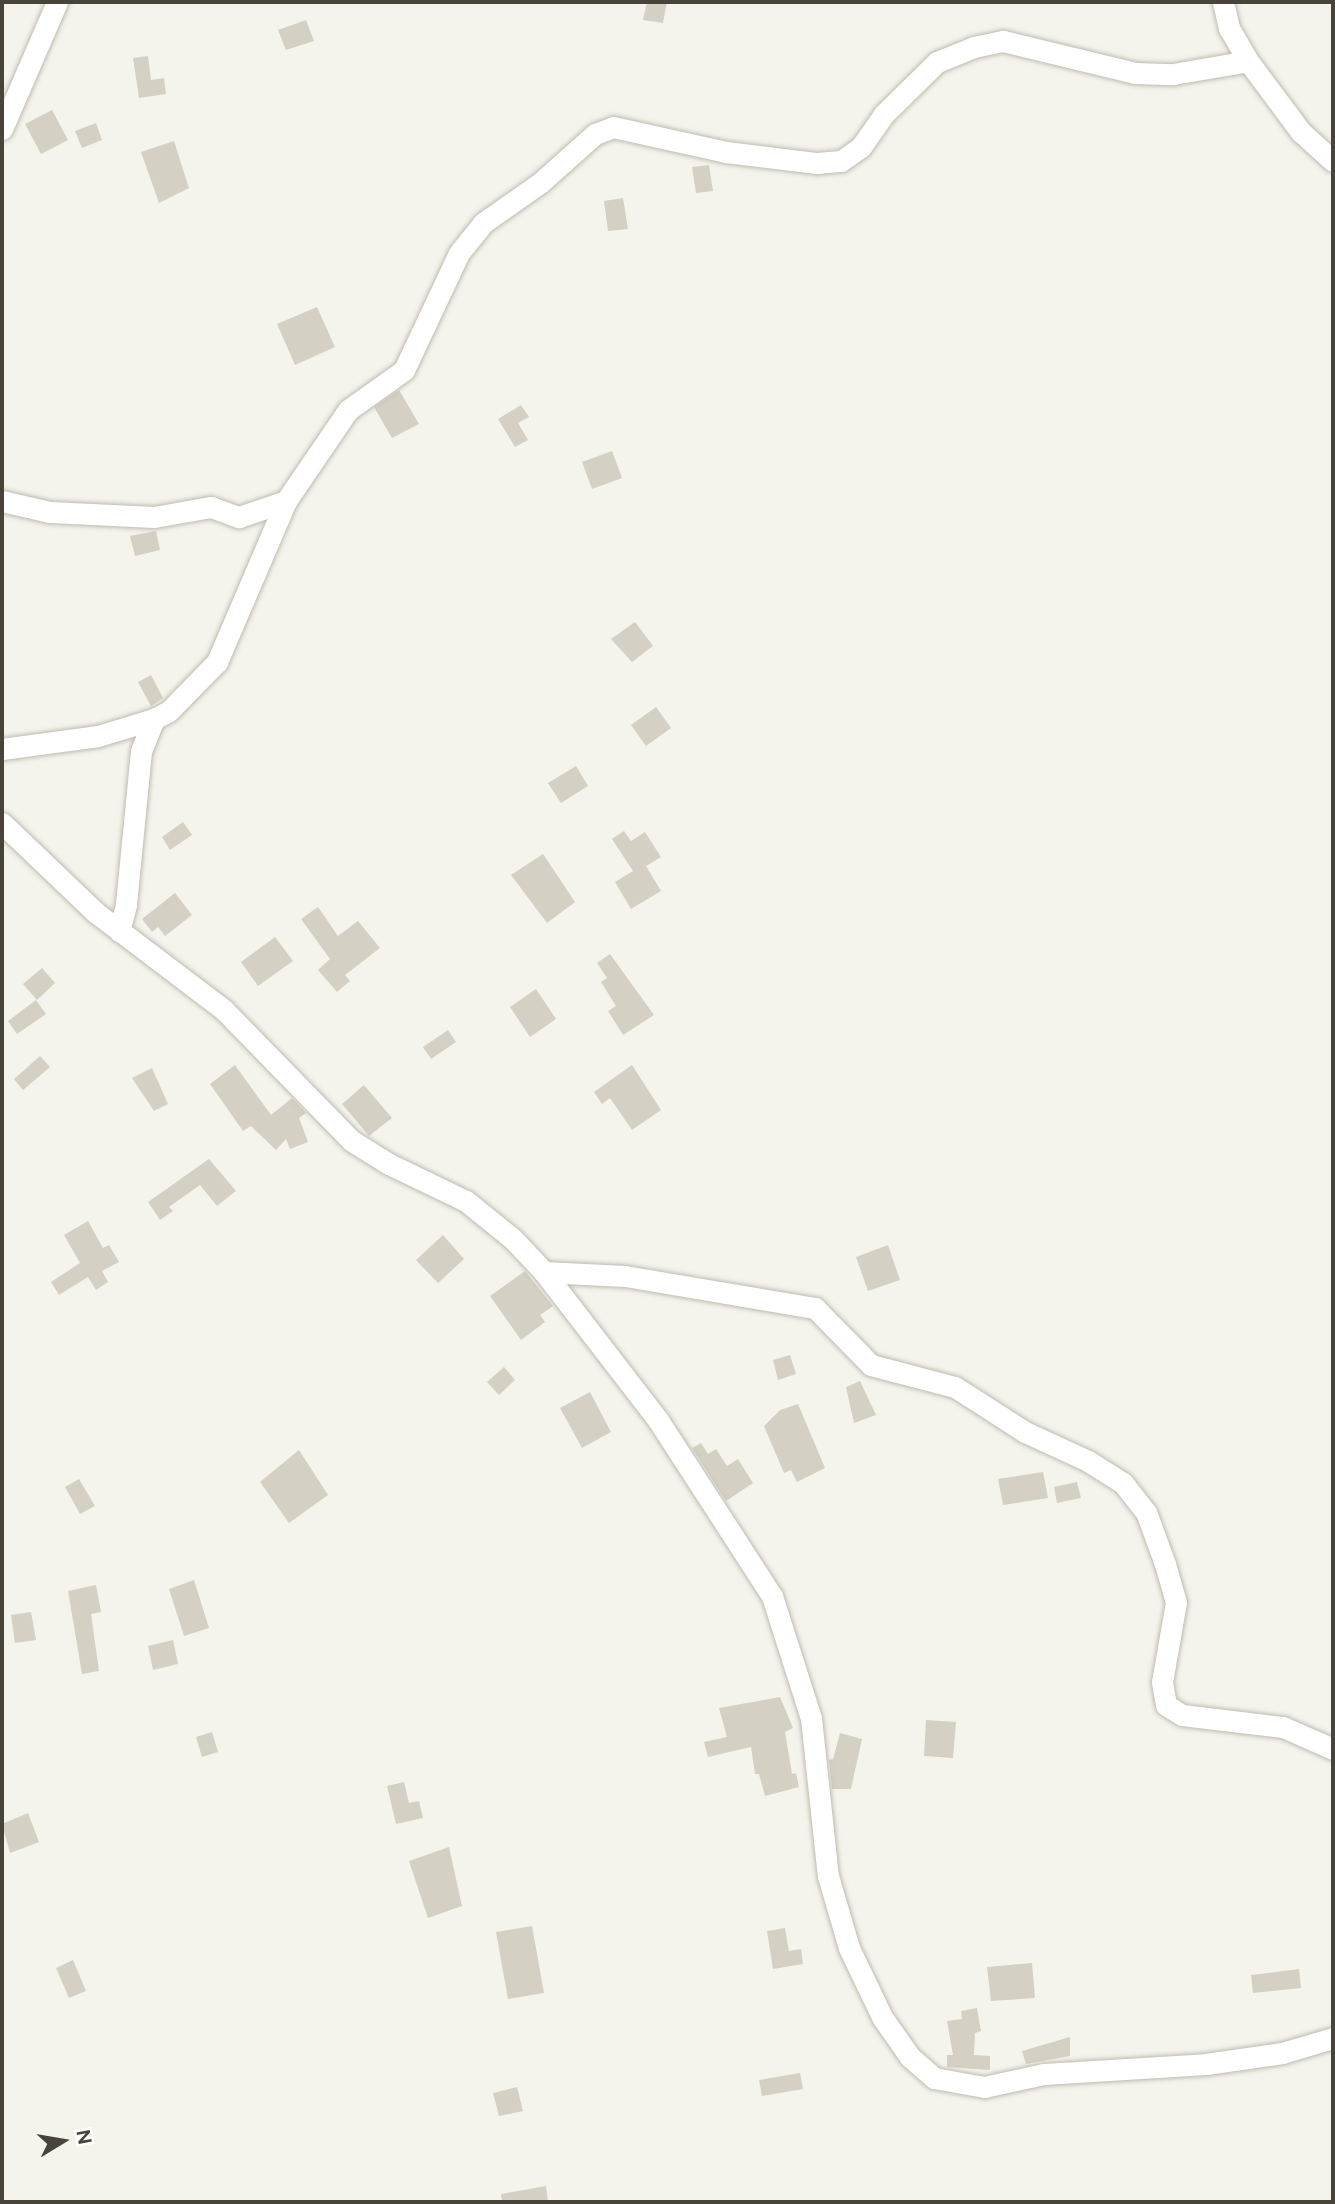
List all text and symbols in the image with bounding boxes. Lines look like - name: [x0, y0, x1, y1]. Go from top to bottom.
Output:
- north arrow: [28, 2106, 98, 2176]
- text: N: [71, 2127, 97, 2146]

